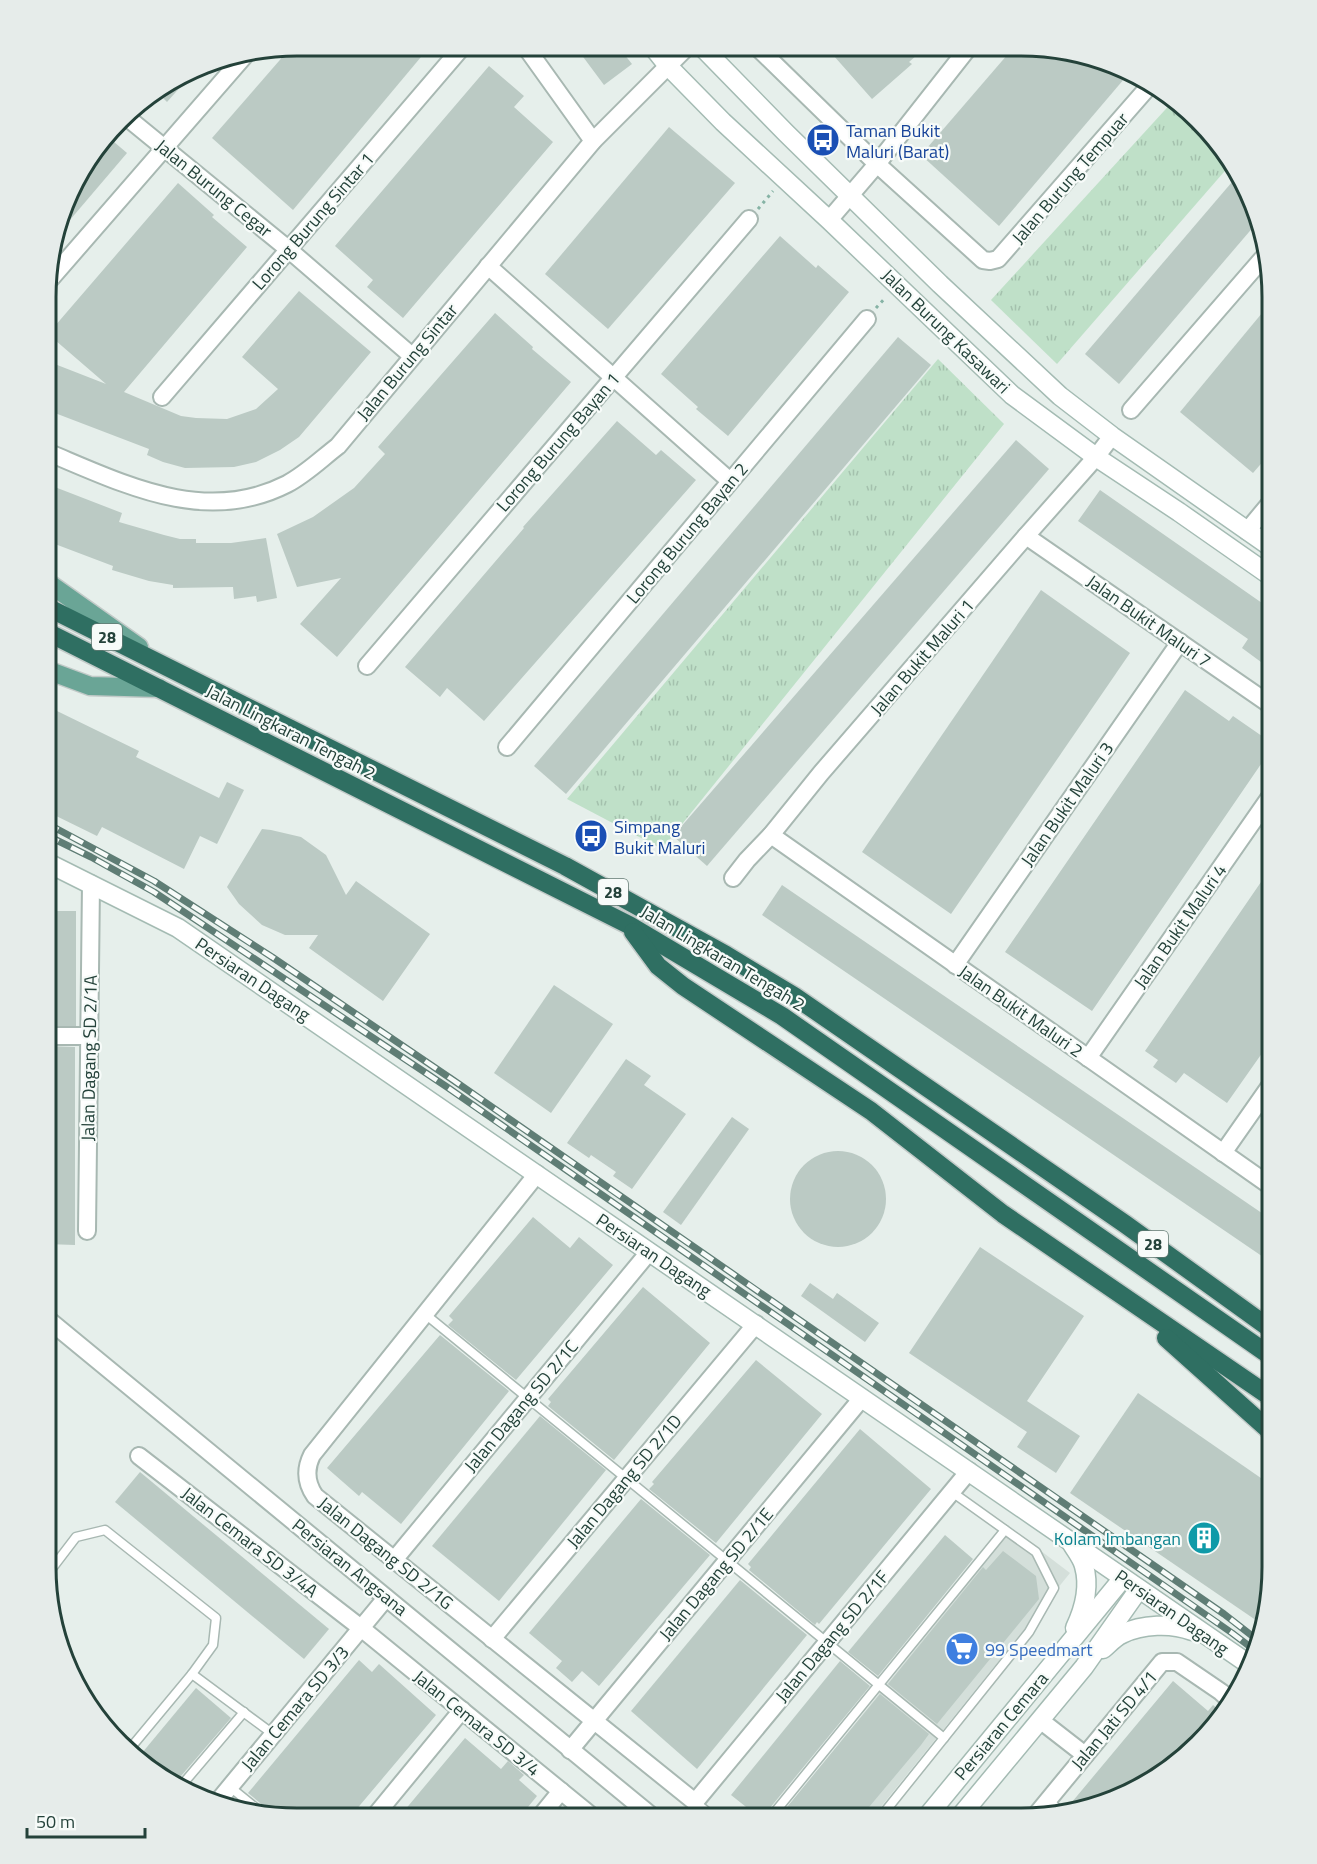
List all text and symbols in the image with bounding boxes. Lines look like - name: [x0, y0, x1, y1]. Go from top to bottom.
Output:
- street label: Jalan Burung Tempuar: [1005, 106, 1135, 250]
- place label: Taman Bukit Maluri (Barat): [846, 117, 949, 165]
- bus stop icon: Taman Bukit Maluri (Barat): [805, 122, 841, 158]
- street label: Jalan Burung Cegar: [150, 132, 278, 244]
- street label: Lorong Burung Sintar 1: [246, 146, 380, 296]
- street label: Jalan Burung Kasawari: [876, 262, 1016, 400]
- street label: Jalan Burung Sintar: [350, 298, 464, 426]
- street label: Lorong Burung Bayan 1: [490, 366, 626, 518]
- street label: Lorong Burung Bayan 2: [620, 457, 754, 609]
- street label: Jalan Bukit Maluri 7: [1081, 568, 1217, 674]
- street label: Jalan Bukit Maluri 1: [864, 593, 980, 721]
- road number: 28: [92, 624, 122, 650]
- street label: Jalan Lingkaran Tengah 2: [201, 677, 381, 787]
- street label: Jalan Bukit Maluri 3: [1014, 736, 1120, 872]
- place label: Simpang Bukit Maluri: [614, 813, 706, 861]
- bus stop icon: Simpang Bukit Maluri: [573, 818, 609, 854]
- street label: Jalan Bukit Maluri 4: [1127, 858, 1233, 994]
- road number: 28: [598, 879, 628, 905]
- street label: Jalan Lingkaran Tengah 2: [636, 898, 810, 1018]
- street label: Persiaran Dagang: [190, 930, 316, 1028]
- street label: Jalan Bukit Maluri 2: [953, 958, 1089, 1064]
- street label: Jalan Dagang SD 2/1A: [74, 974, 104, 1141]
- street label: Persiaran Dagang: [591, 1206, 717, 1304]
- road number: 28: [1138, 1231, 1168, 1257]
- street label: Jalan Dagang SD 2/1C: [457, 1334, 585, 1478]
- street label: Jalan Dagang SD 2/1D: [560, 1408, 688, 1554]
- street label: Jalan Cemara SD 3/4A: [176, 1480, 324, 1604]
- street label: Jalan Dagang SD 2/1G: [313, 1490, 459, 1616]
- street label: Jalan Dagang SD 2/1E: [652, 1502, 780, 1646]
- street label: Persiaran Angsana: [286, 1512, 414, 1622]
- building icon: Kolam Imbangan: [1186, 1520, 1222, 1556]
- place label: Kolam Imbangan: [1054, 1525, 1181, 1552]
- street label: Persiaran Dagang: [1109, 1563, 1235, 1661]
- street label: Jalan Dagang SD 2/1F: [769, 1564, 895, 1708]
- supermarket icon: 99 Speedmart: [944, 1631, 980, 1667]
- place label: 99 Speedmart: [985, 1636, 1093, 1663]
- street label: Jalan Cemara SD 3/3: [235, 1640, 355, 1776]
- street label: Jalan Cemara SD 3/4: [408, 1663, 546, 1783]
- street label: Jalan Jati SD 4/1: [1064, 1664, 1164, 1776]
- street label: Persiaran Cemara: [948, 1666, 1054, 1786]
- scale bar: [27, 1801, 146, 1839]
- text: 50 m: [36, 1808, 75, 1835]

